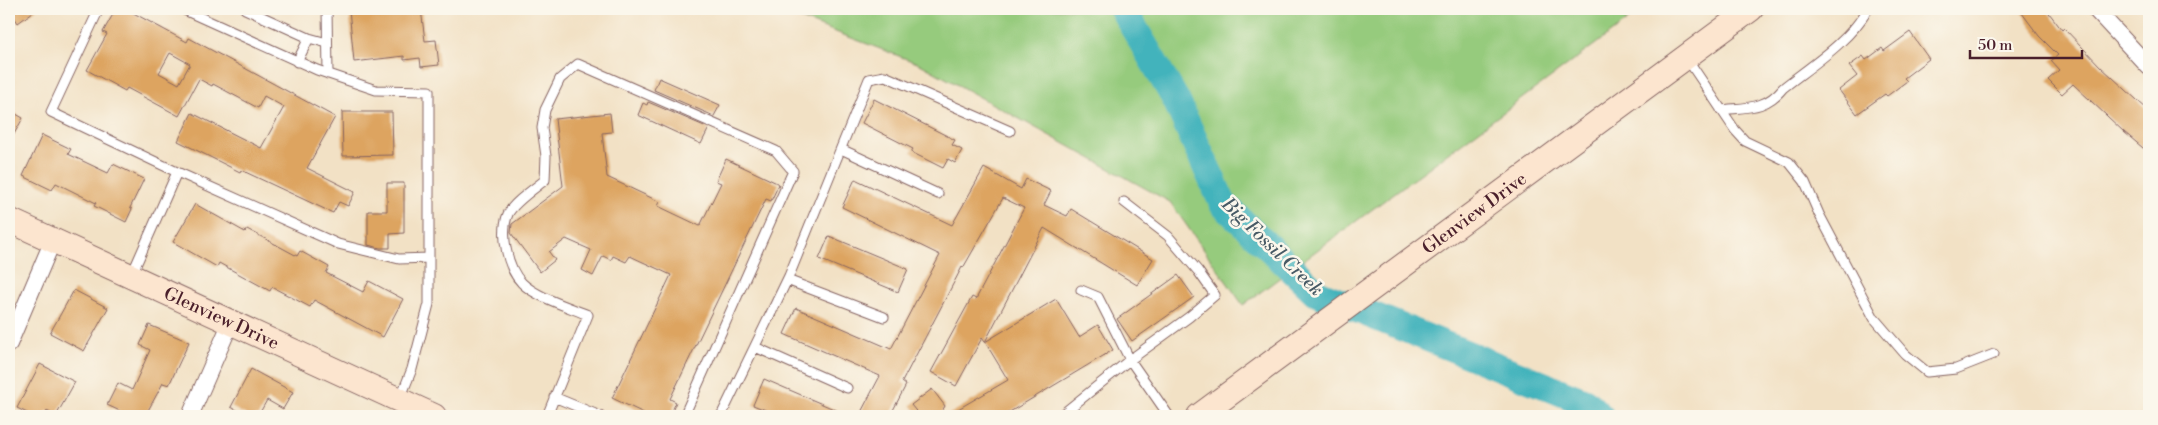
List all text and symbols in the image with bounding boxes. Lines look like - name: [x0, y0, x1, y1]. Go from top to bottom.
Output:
- scale bar: [1970, 28, 2083, 60]
- text: 50 m: [1978, 36, 2012, 55]
- street label: Glenview Drive: [1418, 167, 1531, 260]
- water label: Big Fossil Creek: [1216, 192, 1328, 301]
- street label: Glenview Drive: [160, 282, 283, 355]

